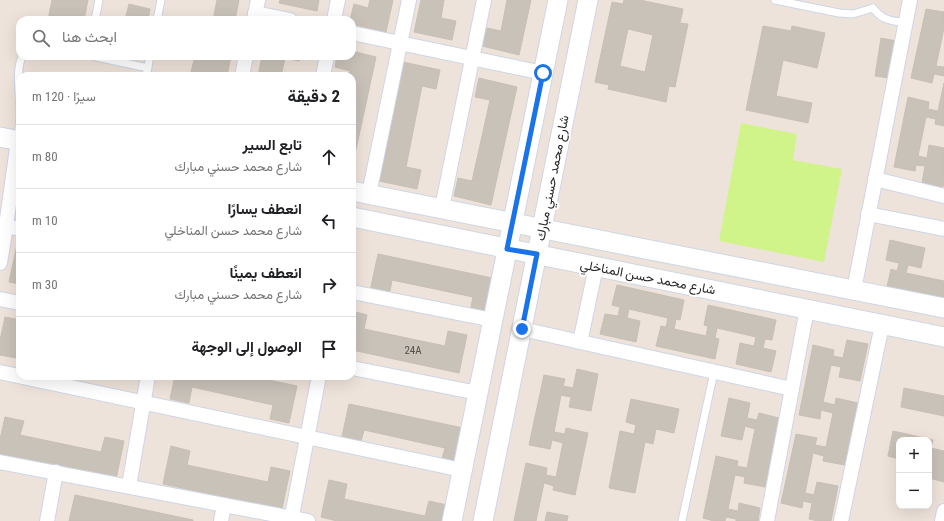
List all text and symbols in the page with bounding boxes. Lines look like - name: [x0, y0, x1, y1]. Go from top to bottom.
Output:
- search box: [16, 16, 356, 60]
- icon: search: [30, 27, 52, 49]
- text: ابحث هنا: [62, 28, 117, 46]
- route start: [534, 64, 552, 82]
- text: 2 دقيقة: [287, 86, 340, 106]
- text: سيرًا · 120 m: [32, 89, 96, 104]
- street label: شارع محمد حسني مبارك: [532, 114, 574, 243]
- text: تابع السير: [243, 136, 302, 154]
- icon: ahead: [318, 146, 340, 168]
- text: 80 m: [32, 149, 58, 164]
- text: شارع محمد حسني مبارك: [174, 159, 302, 174]
- text: انعطف يسارًا: [228, 200, 302, 218]
- icon: left: [318, 210, 340, 232]
- text: 10 m: [32, 213, 58, 228]
- text: شارع محمد حسن المناخلي: [164, 223, 302, 238]
- street label: شارع محمد حسن المناخلي: [578, 257, 717, 300]
- text: انعطف يمينًا: [229, 264, 302, 282]
- icon: right: [318, 274, 340, 296]
- text: 30 m: [32, 277, 58, 292]
- text: شارع محمد حسني مبارك: [174, 287, 302, 302]
- route end: [513, 320, 531, 338]
- text: الوصول إلى الوجهة: [191, 338, 302, 356]
- icon: arrive: [318, 338, 340, 360]
- house number: 24A: [404, 344, 422, 357]
- map controls: [896, 437, 932, 509]
- button: +: [896, 437, 932, 473]
- button: −: [896, 473, 932, 509]

